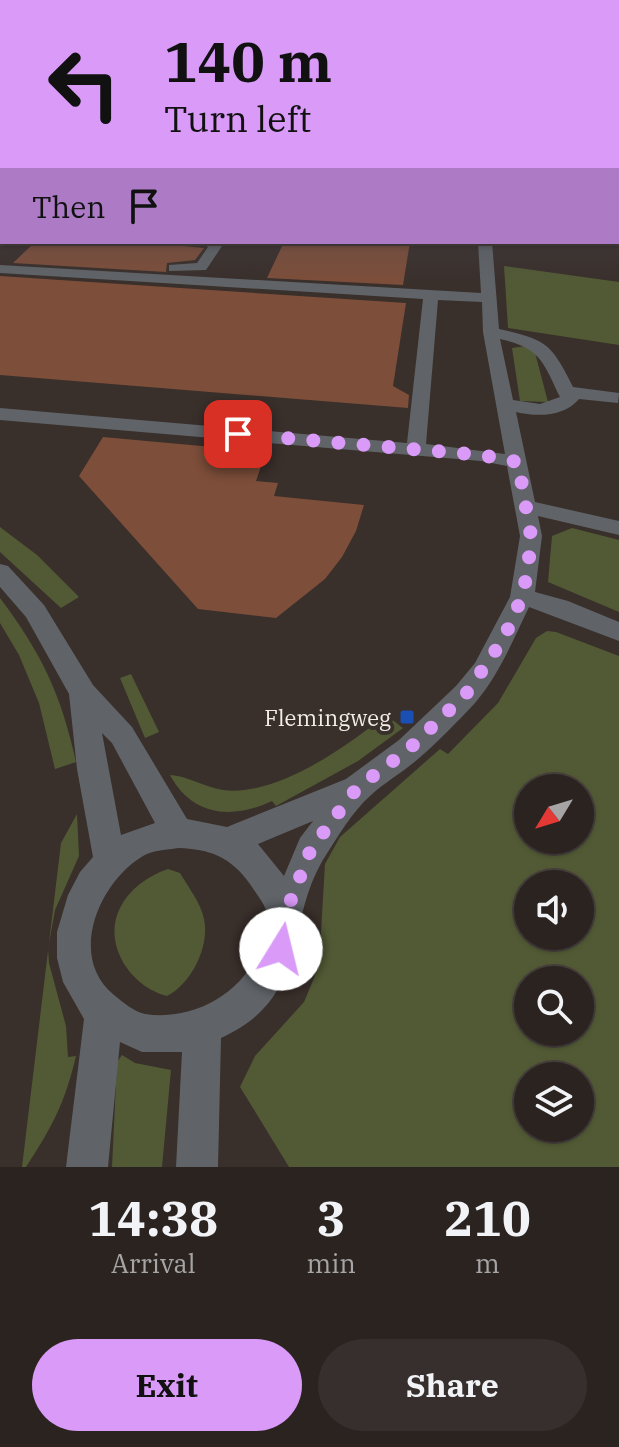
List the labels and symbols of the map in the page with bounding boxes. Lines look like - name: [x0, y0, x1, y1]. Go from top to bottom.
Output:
- pin: [204, 400, 272, 468]
- place label: Flemingweg: [264, 703, 391, 732]
- marker: Flemingweg: [398, 708, 416, 726]
- north arrow: [514, 774, 594, 854]
- position arrow: [239, 907, 323, 991]

